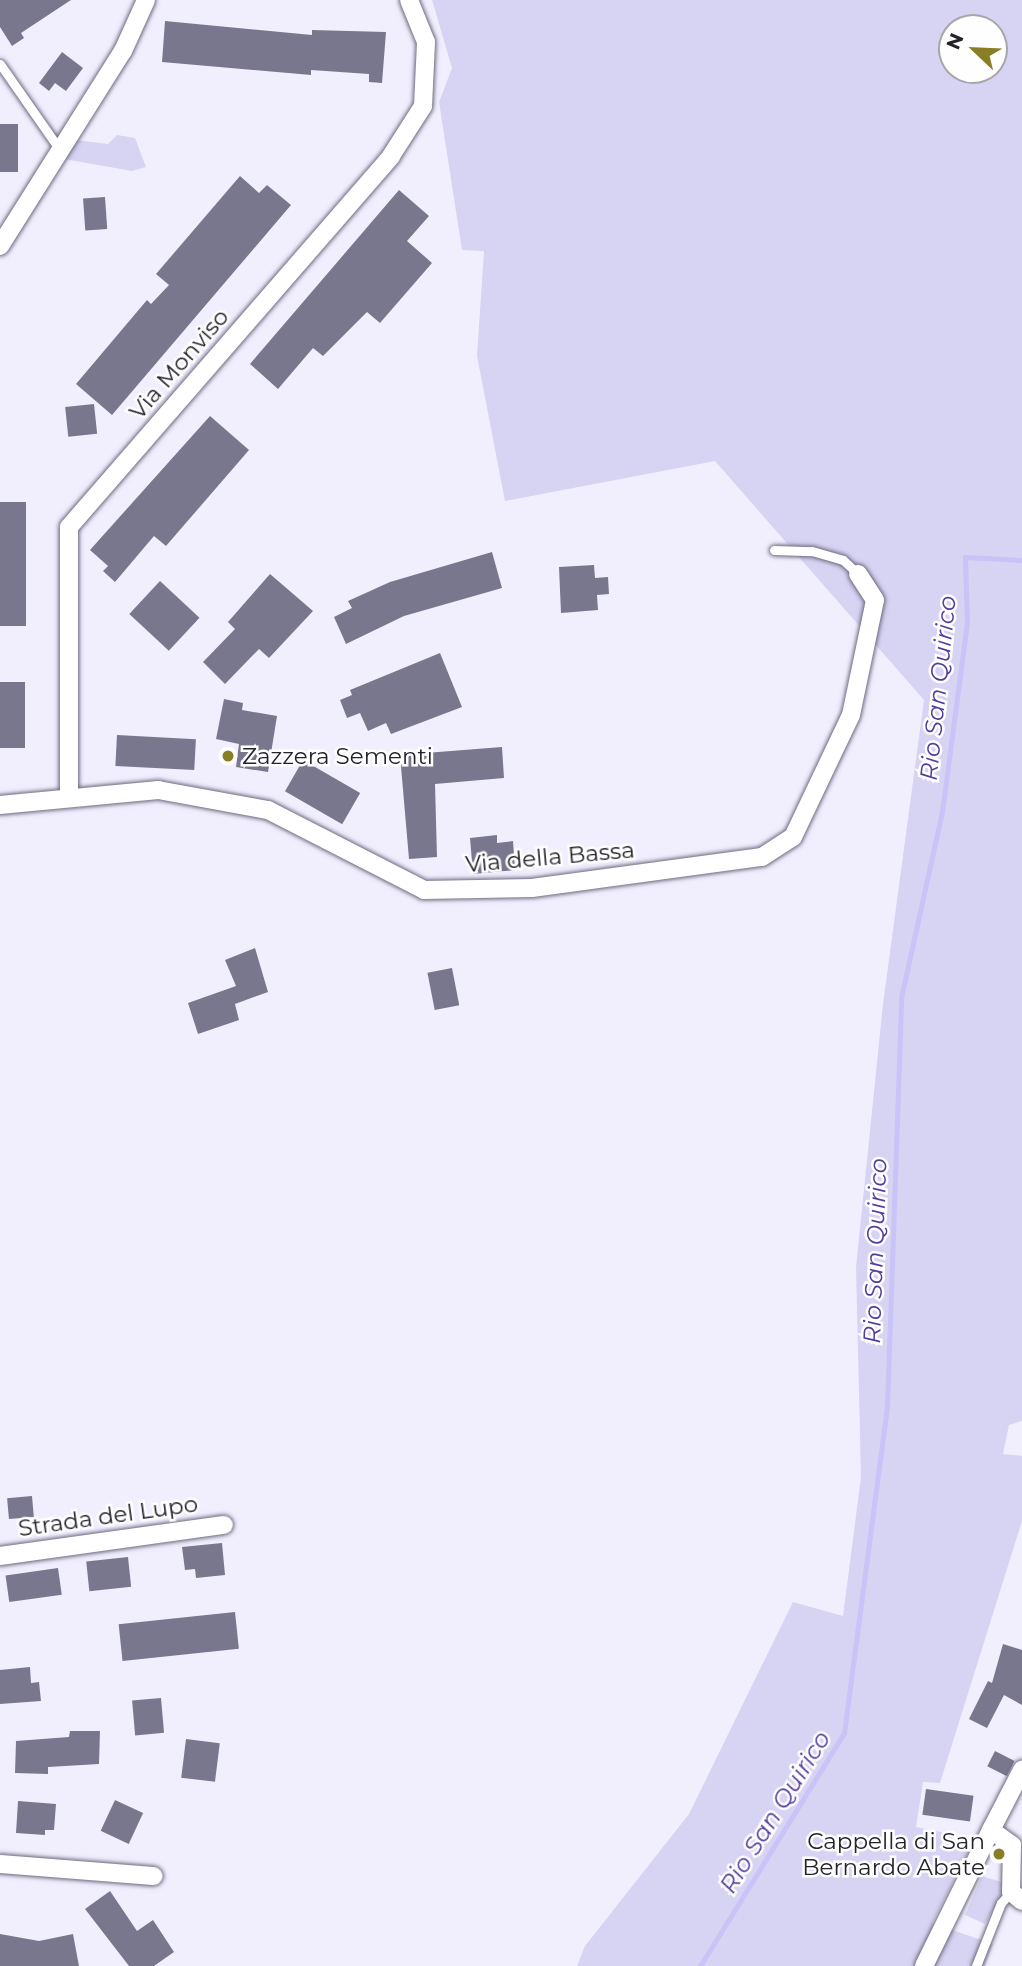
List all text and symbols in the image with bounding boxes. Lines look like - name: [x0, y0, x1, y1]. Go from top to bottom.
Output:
- north arrow: [938, 14, 1008, 84]
- text: N: [941, 30, 969, 53]
- street label: Via Monviso: [124, 303, 234, 425]
- water label: Rio San Quirico: [914, 594, 962, 782]
- place label: Zazzera Sementi: [242, 742, 433, 770]
- marker: Zazzera Sementi: [220, 748, 236, 764]
- street label: Via della Bassa: [464, 836, 636, 878]
- water label: Rio San Quirico: [857, 1158, 893, 1344]
- street label: Strada del Lupo: [16, 1490, 200, 1542]
- water label: Rio San Quirico: [714, 1726, 836, 1898]
- place label: Cappella di San Bernardo Abate: [802, 1827, 985, 1881]
- marker: Cappella di San Bernardo Abate: [991, 1846, 1007, 1862]

